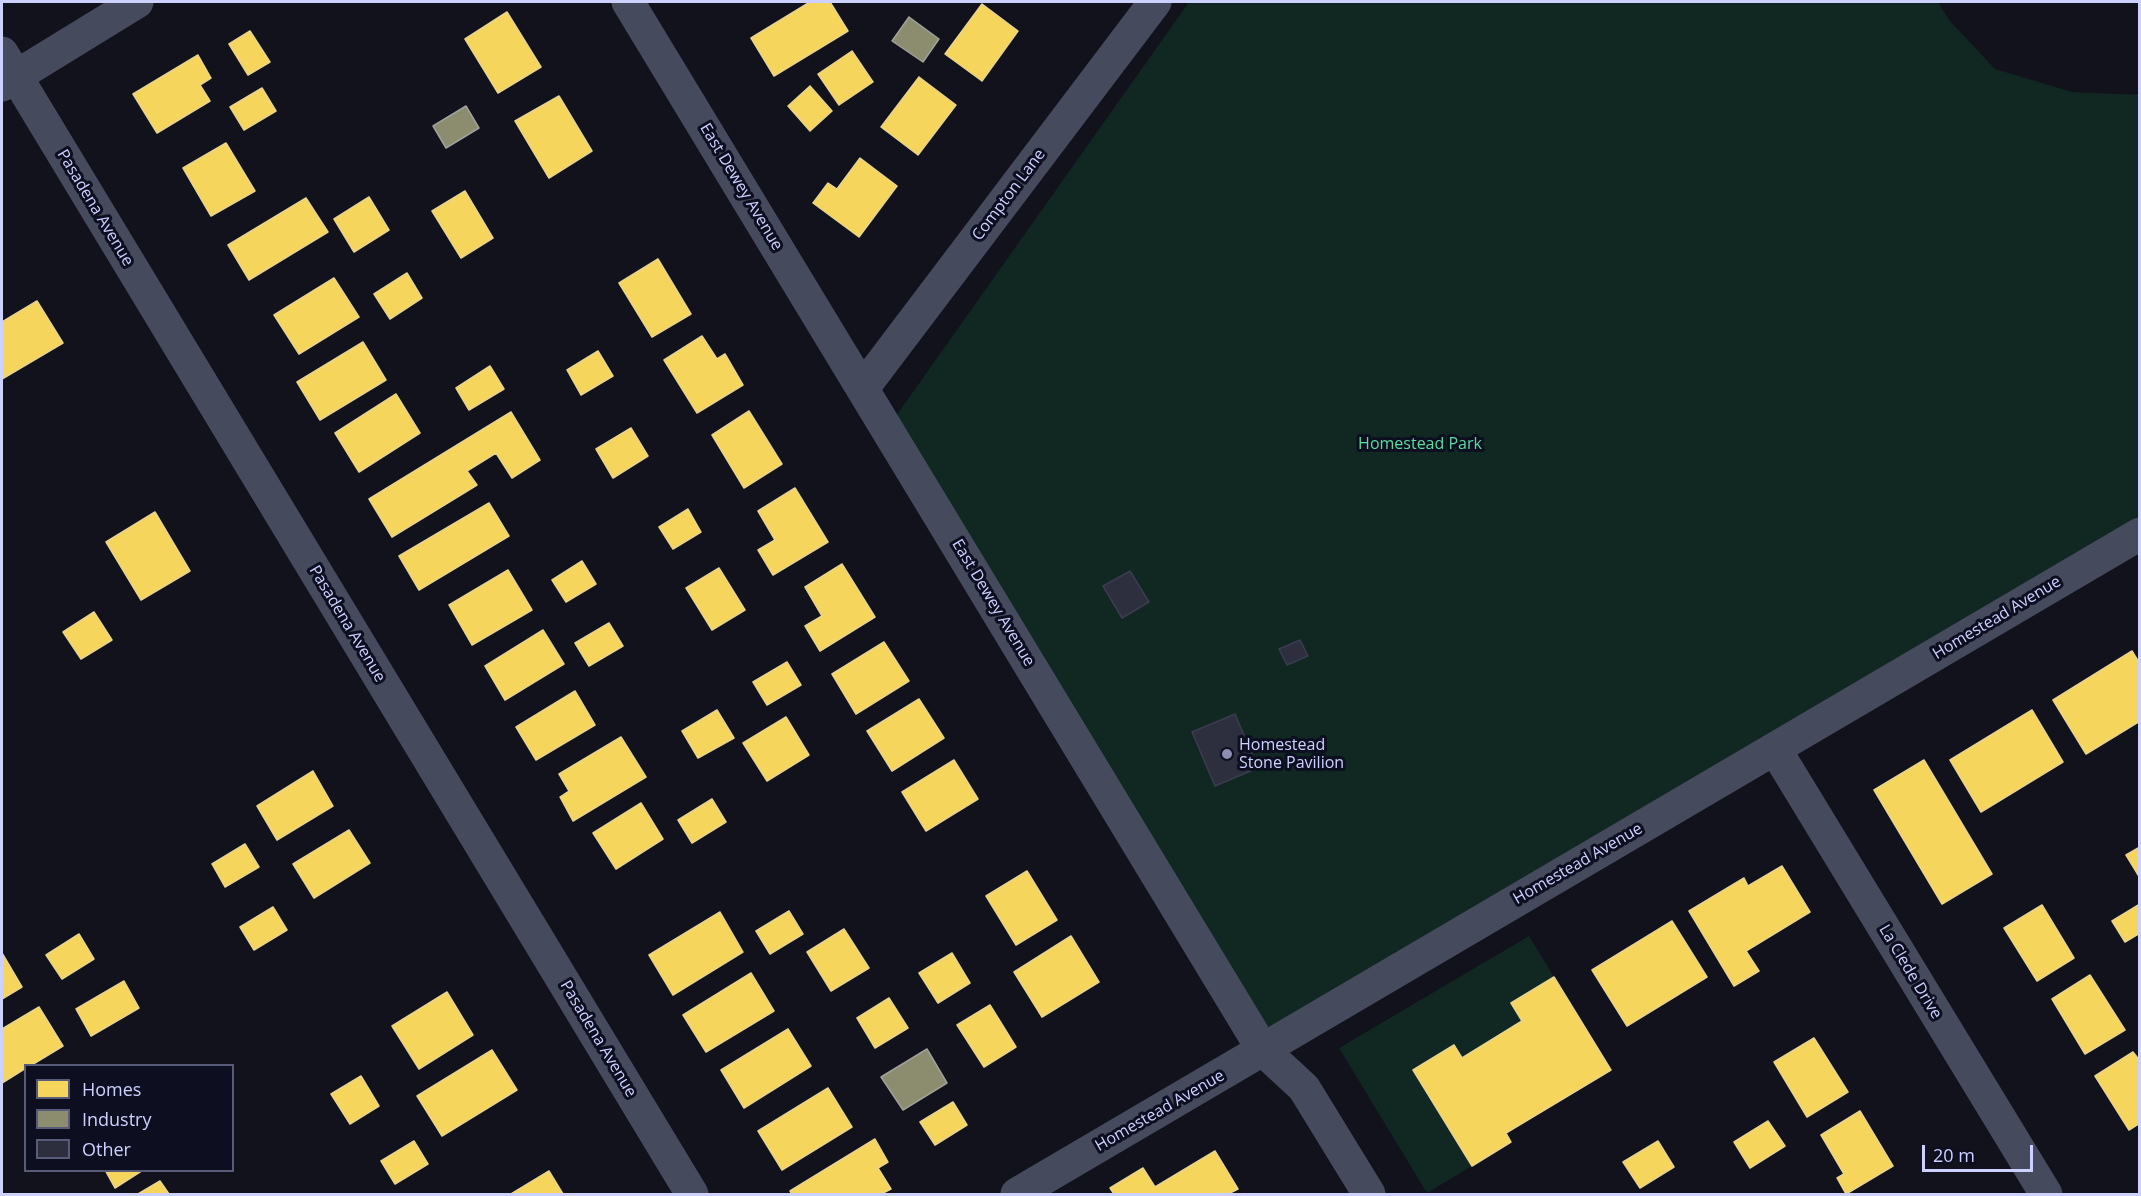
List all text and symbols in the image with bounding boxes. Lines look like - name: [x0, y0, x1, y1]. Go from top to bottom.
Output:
- street label: East Dewey Avenue: [695, 120, 787, 254]
- street label: Compton Lane: [968, 145, 1050, 245]
- street label: Pasadena Avenue: [53, 146, 137, 270]
- park label: Homestead Park: [1358, 434, 1482, 454]
- street label: East Dewey Avenue: [947, 536, 1039, 670]
- street label: Pasadena Avenue: [305, 562, 389, 686]
- street label: Homestead Avenue: [1929, 572, 2065, 664]
- place label: Homestead Stone Pavilion: [1239, 735, 1344, 773]
- marker: Homestead Stone Pavilion: [1220, 747, 1234, 761]
- street label: Homestead Avenue: [1510, 819, 1646, 909]
- street label: La Clede Drive: [1874, 921, 1946, 1023]
- street label: Pasadena Avenue: [556, 977, 640, 1101]
- legend: [24, 1064, 234, 1172]
- street label: Homestead Avenue: [1092, 1066, 1228, 1156]
- text: Homes: [82, 1077, 141, 1101]
- text: Industry: [82, 1107, 152, 1131]
- scale bar: [1925, 1133, 2036, 1171]
- text: Other: [82, 1137, 131, 1161]
- text: 20 m: [1933, 1143, 1975, 1167]

